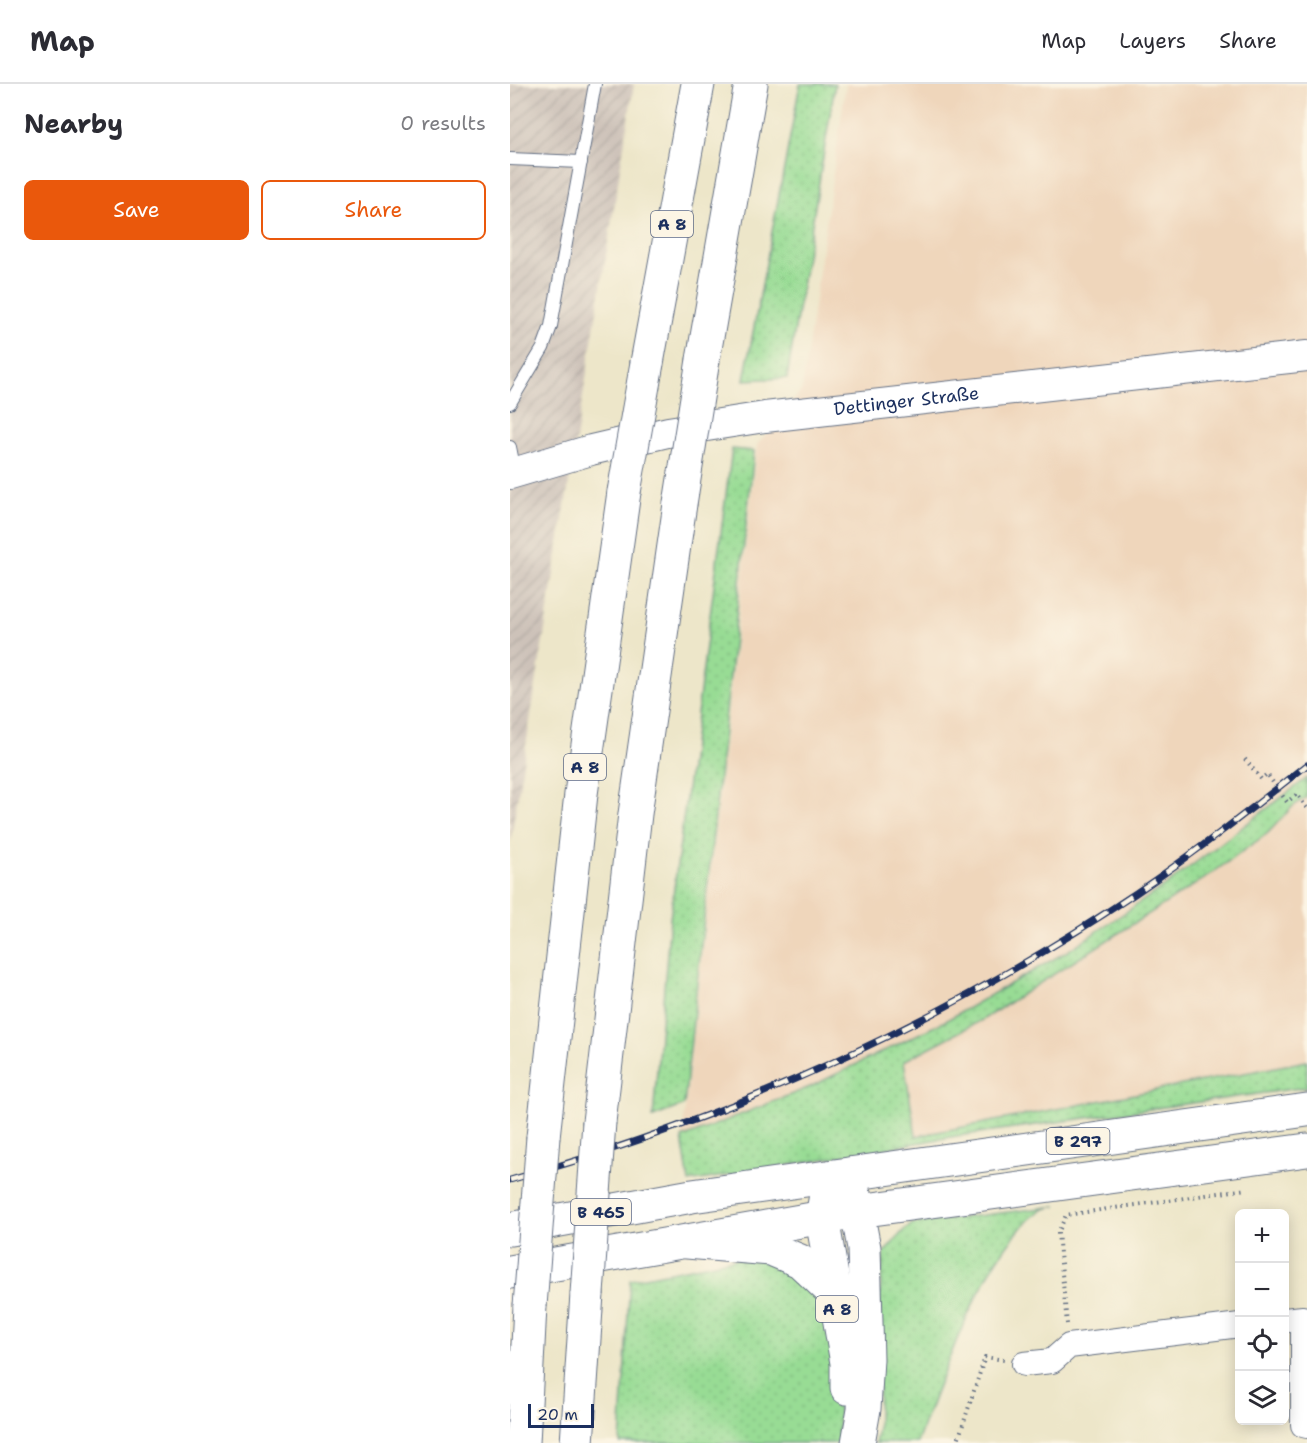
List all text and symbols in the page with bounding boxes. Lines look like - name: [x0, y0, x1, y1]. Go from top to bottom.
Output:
- text: Map: [30, 22, 95, 60]
- text: Map: [1041, 27, 1086, 55]
- text: Layers: [1119, 27, 1186, 55]
- text: Share: [1219, 27, 1277, 55]
- text: Nearby: [24, 106, 123, 141]
- text: 0 results: [400, 110, 486, 136]
- button: Save: [24, 180, 249, 240]
- button: Share: [261, 180, 486, 240]
- road number: A 8: [651, 211, 693, 237]
- street label: Dettinger Straße: [833, 381, 980, 421]
- road number: A 8: [564, 754, 606, 780]
- road number: B 297: [1046, 1128, 1110, 1154]
- road number: B 465: [571, 1199, 631, 1225]
- map controls: [1235, 1209, 1289, 1425]
- button: +: [1235, 1209, 1289, 1263]
- button: −: [1235, 1263, 1289, 1317]
- road number: A 8: [816, 1296, 858, 1322]
- button: locate: [1235, 1317, 1289, 1371]
- button: layers: [1235, 1371, 1289, 1425]
- scale bar: [528, 1401, 594, 1428]
- text: 20 m: [537, 1404, 578, 1425]

